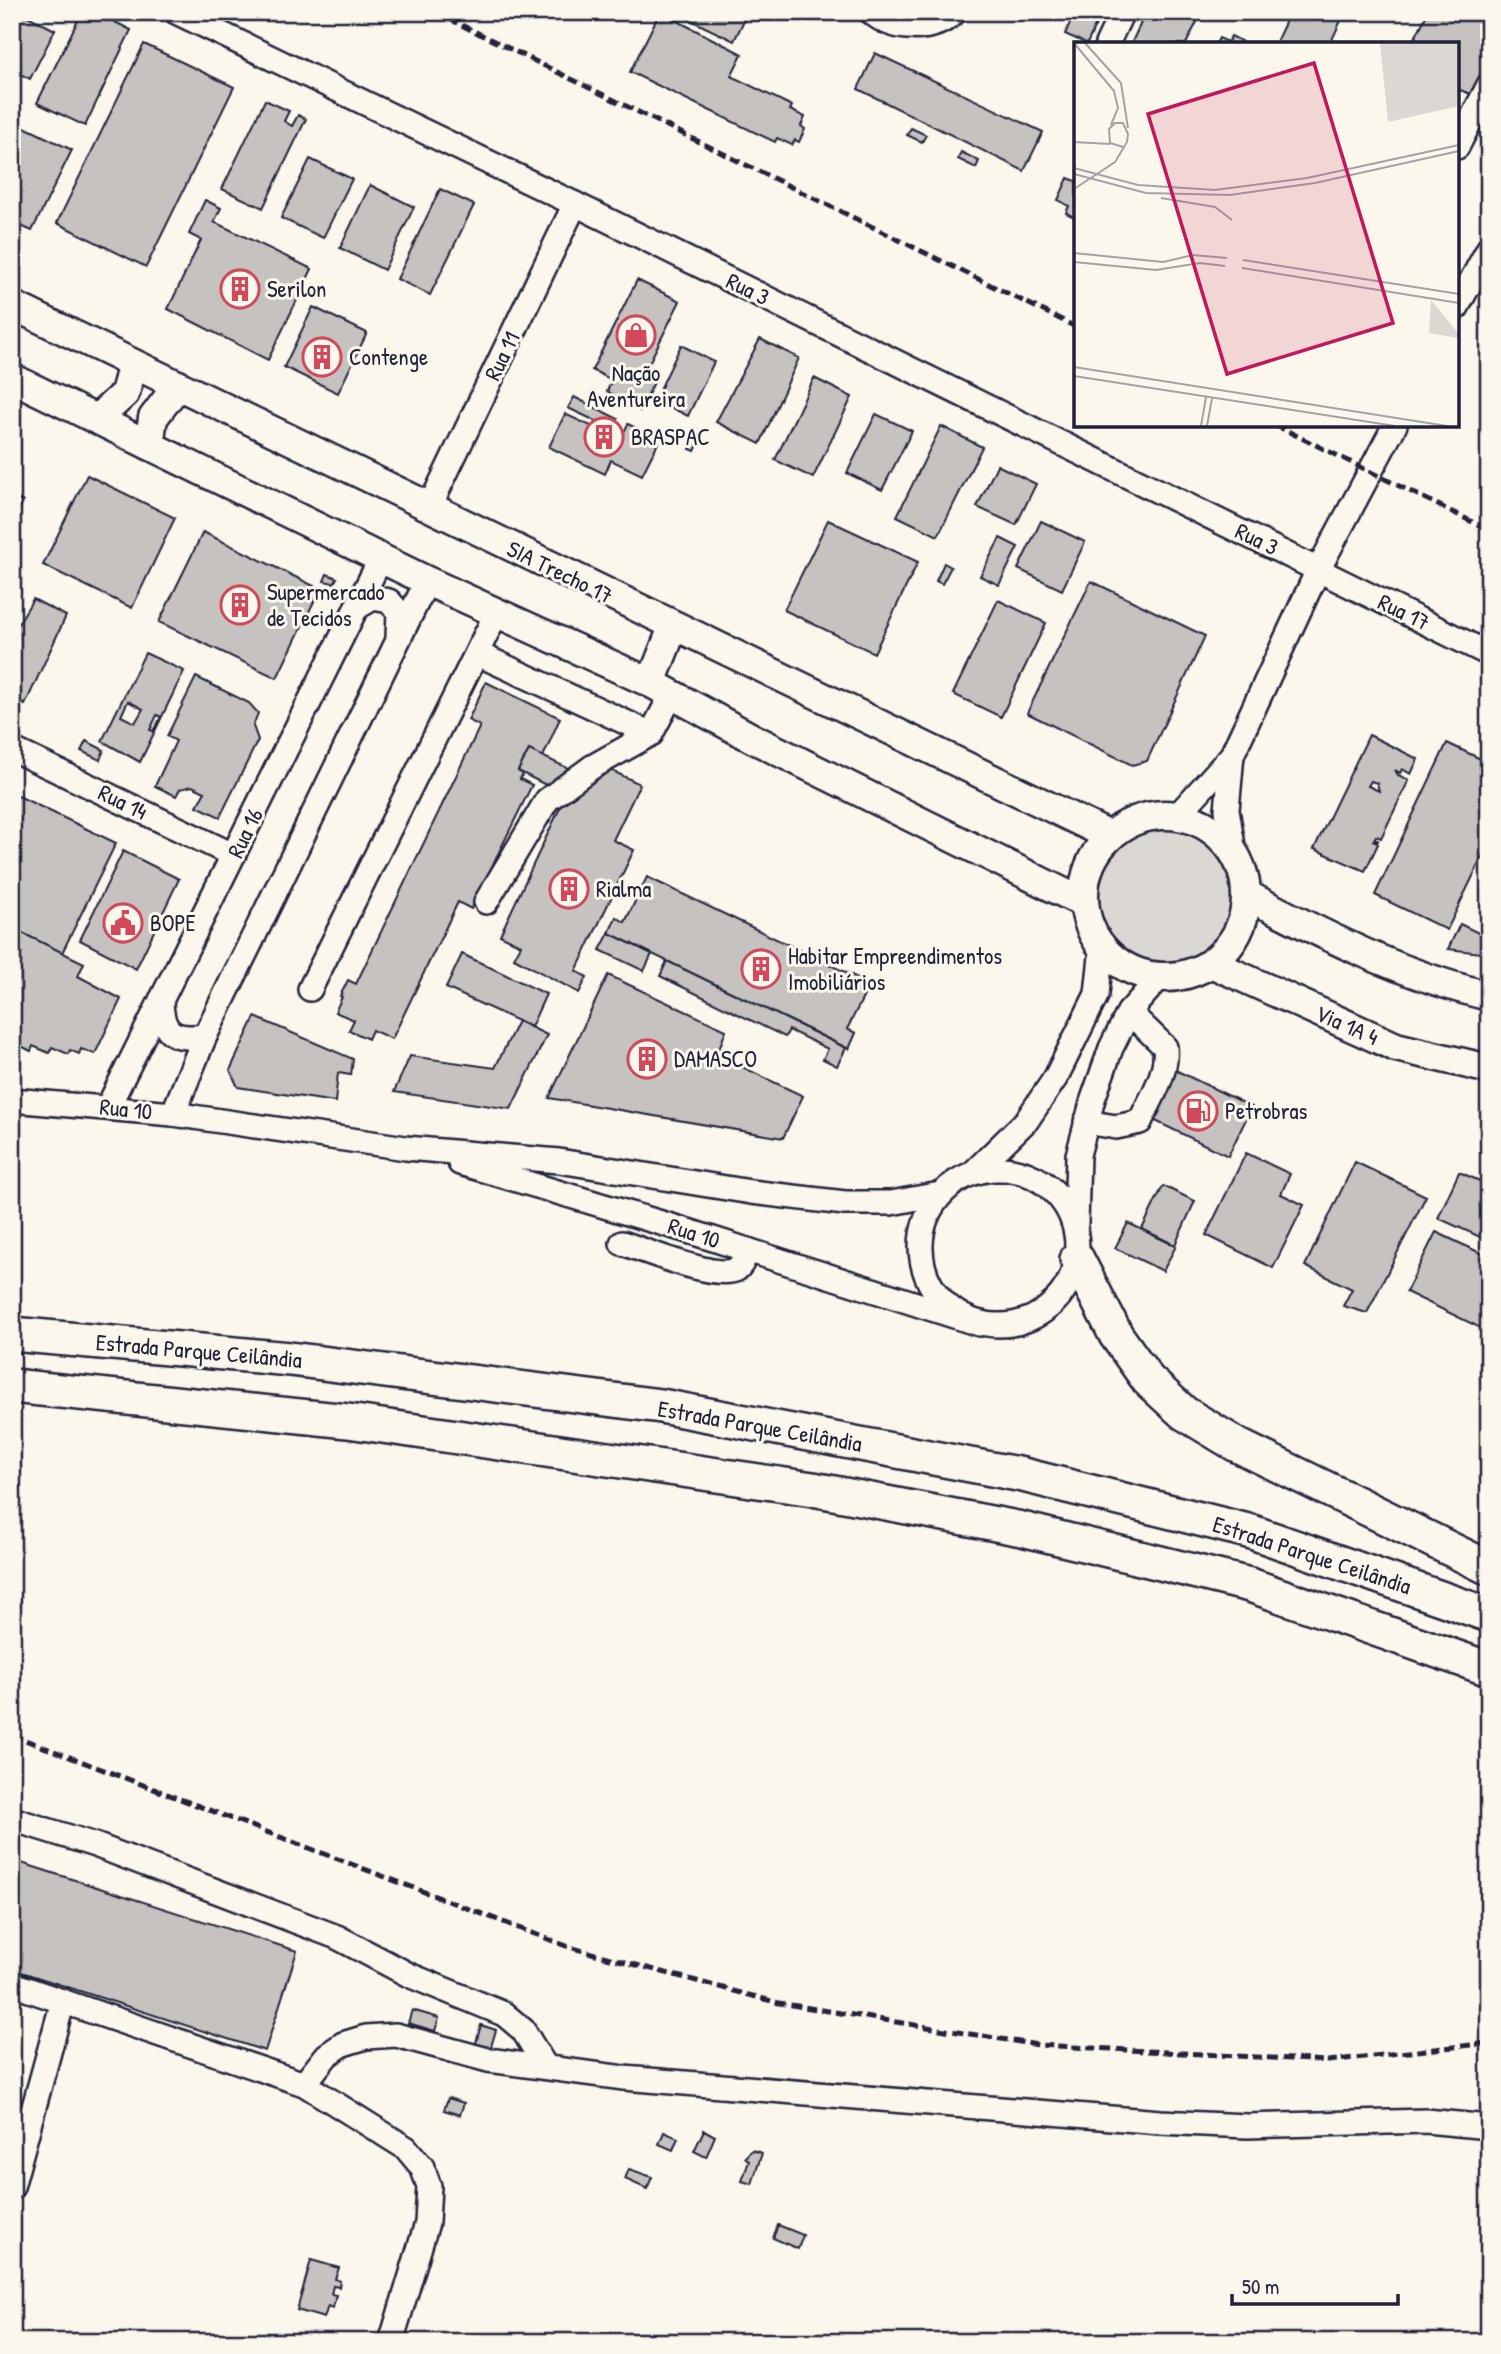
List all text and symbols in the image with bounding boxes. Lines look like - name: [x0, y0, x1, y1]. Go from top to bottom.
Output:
- inset map: [1074, 42, 1459, 427]
- street label: Rua 3: [722, 265, 775, 312]
- building icon: Serilon: [219, 268, 261, 310]
- place label: Serilon: [267, 273, 327, 304]
- shop icon: Nação Aventureira: [615, 314, 657, 356]
- street label: Rua 11: [477, 326, 527, 385]
- building icon: Contenge: [301, 336, 343, 378]
- place label: Contenge: [349, 341, 428, 372]
- place label: Nação Aventureira: [587, 357, 685, 414]
- building icon: BRASPAC: [583, 416, 625, 458]
- place label: BRASPAC: [631, 421, 710, 452]
- street label: Rua 3: [1231, 515, 1284, 562]
- street label: SIA Trecho 17: [502, 533, 618, 610]
- place label: Supermercado de Tecidos: [267, 576, 384, 633]
- building icon: Supermercado de Tecidos: [219, 584, 261, 626]
- street label: Rua 17: [1373, 586, 1435, 637]
- street label: Rua 14: [94, 776, 153, 827]
- street label: Rua 16: [219, 803, 270, 863]
- building icon: Rialma: [548, 868, 590, 910]
- place label: Rialma: [596, 873, 651, 904]
- public building icon: BOPE: [102, 902, 144, 944]
- place label: BOPE: [150, 907, 196, 938]
- place label: Habitar Empreendimentos Imobiliários: [788, 940, 1002, 997]
- building icon: Habitar Empreendimentos Imobiliários: [740, 948, 782, 990]
- street label: Via 1A 4: [1311, 997, 1384, 1052]
- building icon: DAMASCO: [626, 1038, 668, 1080]
- place label: DAMASCO: [674, 1043, 757, 1074]
- street label: Rua 10: [98, 1090, 154, 1127]
- fuel station icon: Petrobras: [1177, 1090, 1219, 1132]
- place label: Petrobras: [1225, 1095, 1308, 1126]
- street label: Rua 10: [664, 1210, 724, 1255]
- street label: Estrada Parque Ceilândia: [95, 1326, 303, 1375]
- street label: Estrada Parque Ceilândia: [656, 1392, 865, 1459]
- street label: Estrada Parque Ceilândia: [1209, 1508, 1415, 1601]
- scale bar: [1232, 2263, 1398, 2307]
- text: 50 m: [1242, 2272, 1279, 2301]

